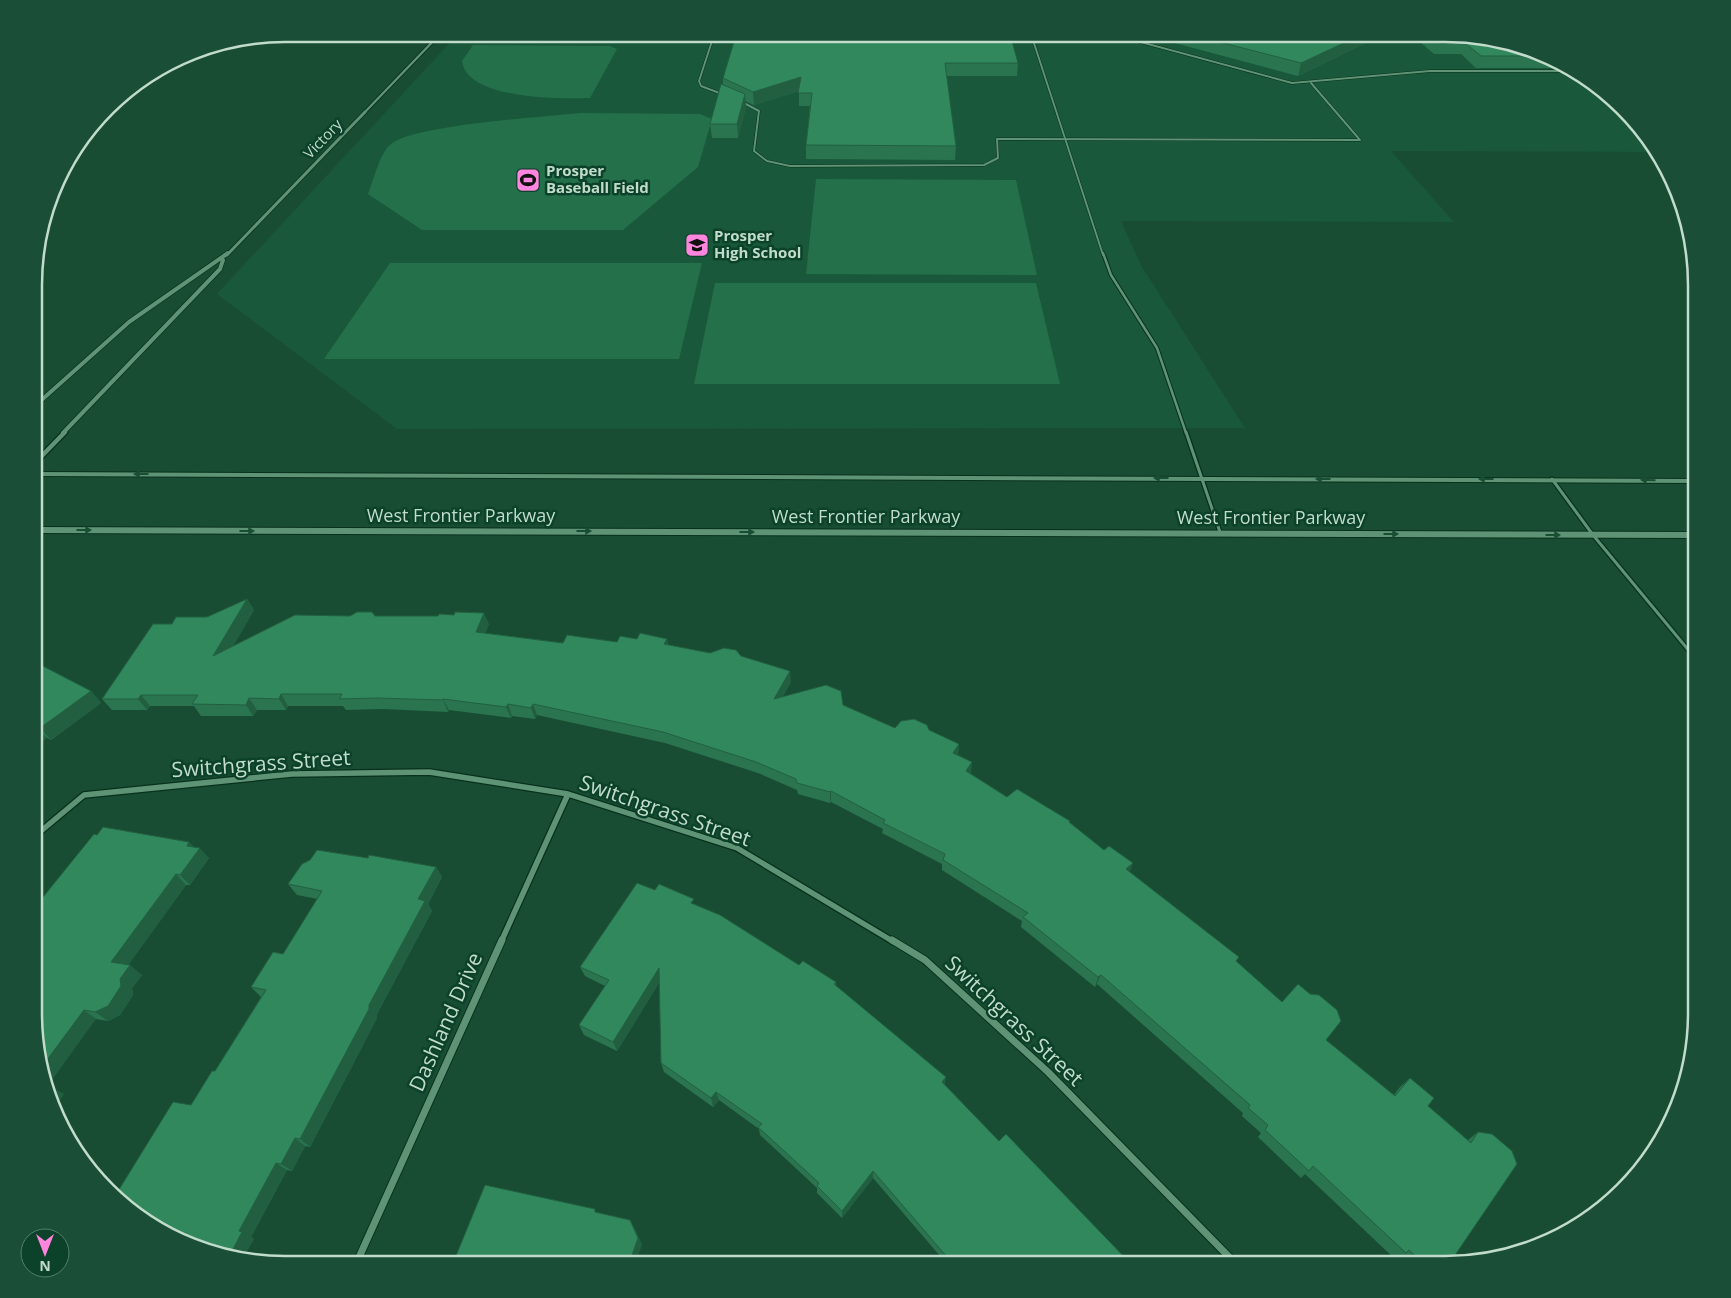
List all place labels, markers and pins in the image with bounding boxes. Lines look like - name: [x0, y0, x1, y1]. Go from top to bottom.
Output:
- place label: Prosper Baseball Field: [546, 160, 649, 197]
- sports icon: Prosper Baseball Field: [515, 167, 541, 193]
- place label: Prosper High School: [714, 225, 801, 262]
- school or university icon: Prosper High School: [684, 232, 710, 258]

